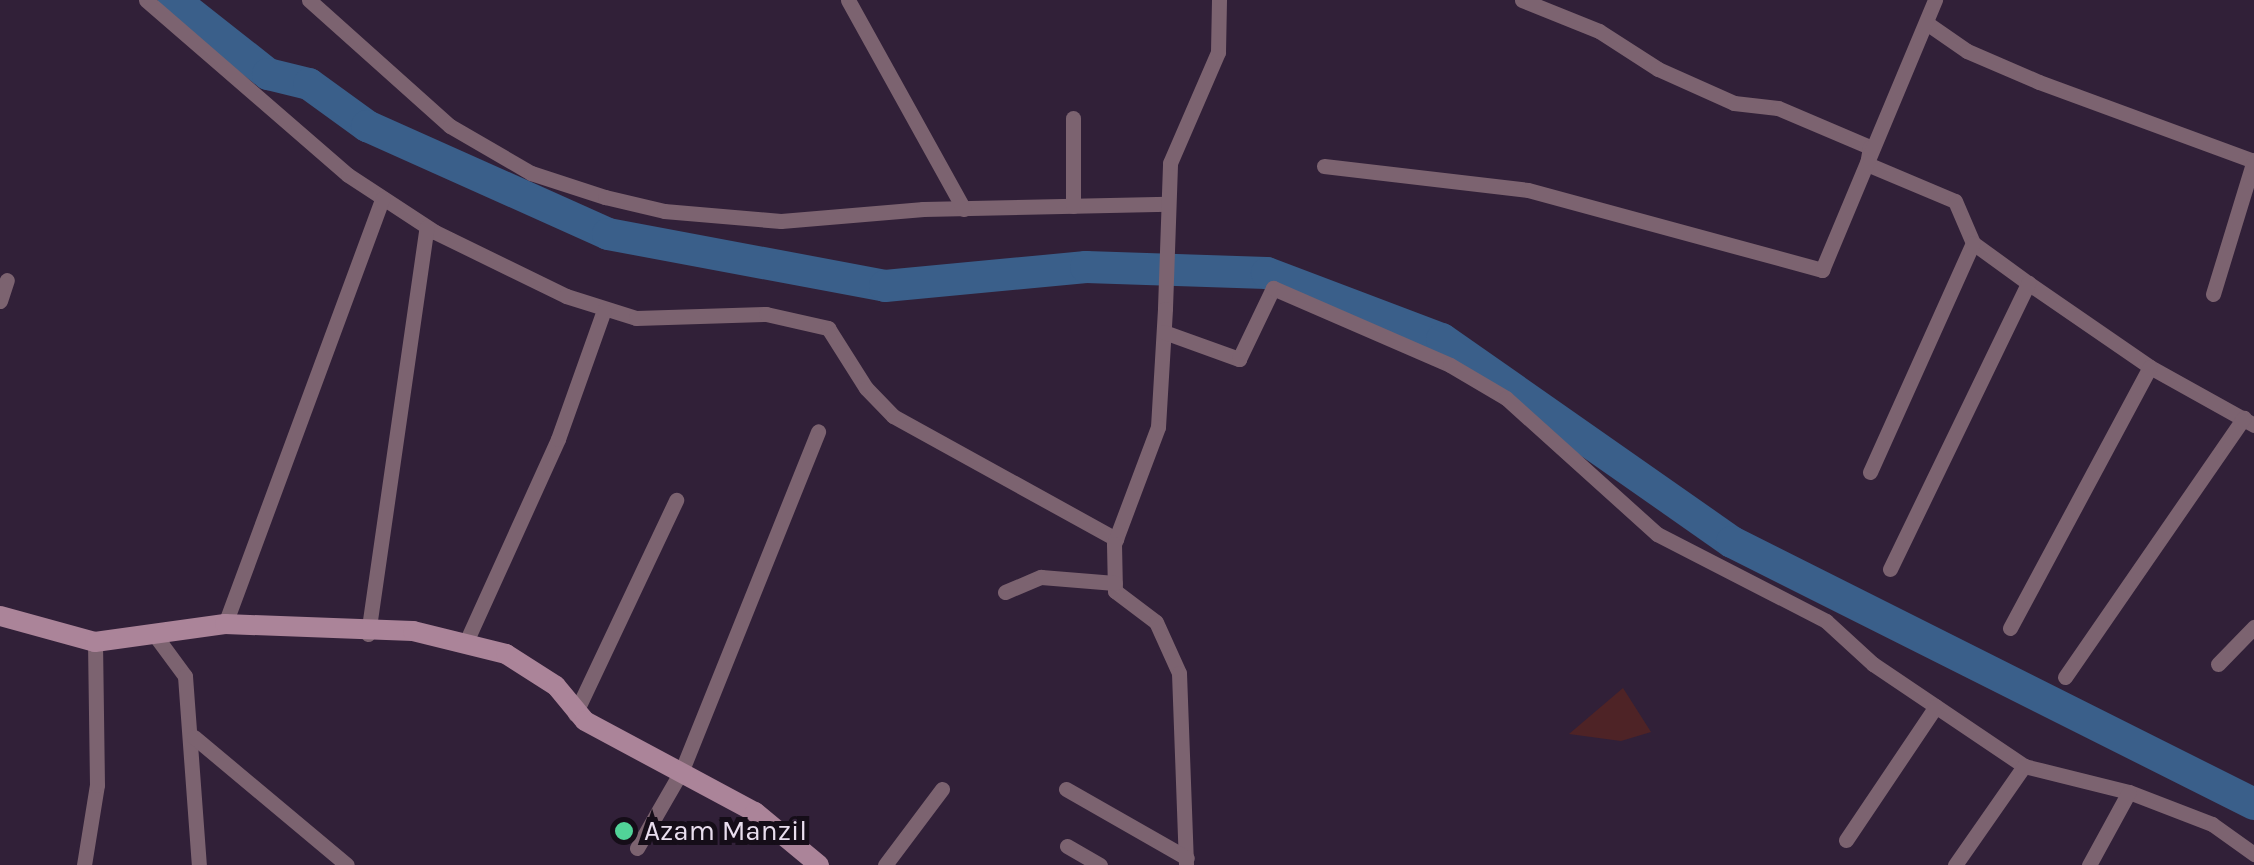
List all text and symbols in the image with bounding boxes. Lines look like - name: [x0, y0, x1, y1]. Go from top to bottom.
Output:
- place label: Azam Manzil: [644, 814, 807, 848]
- marker: Azam Manzil: [613, 820, 635, 842]

